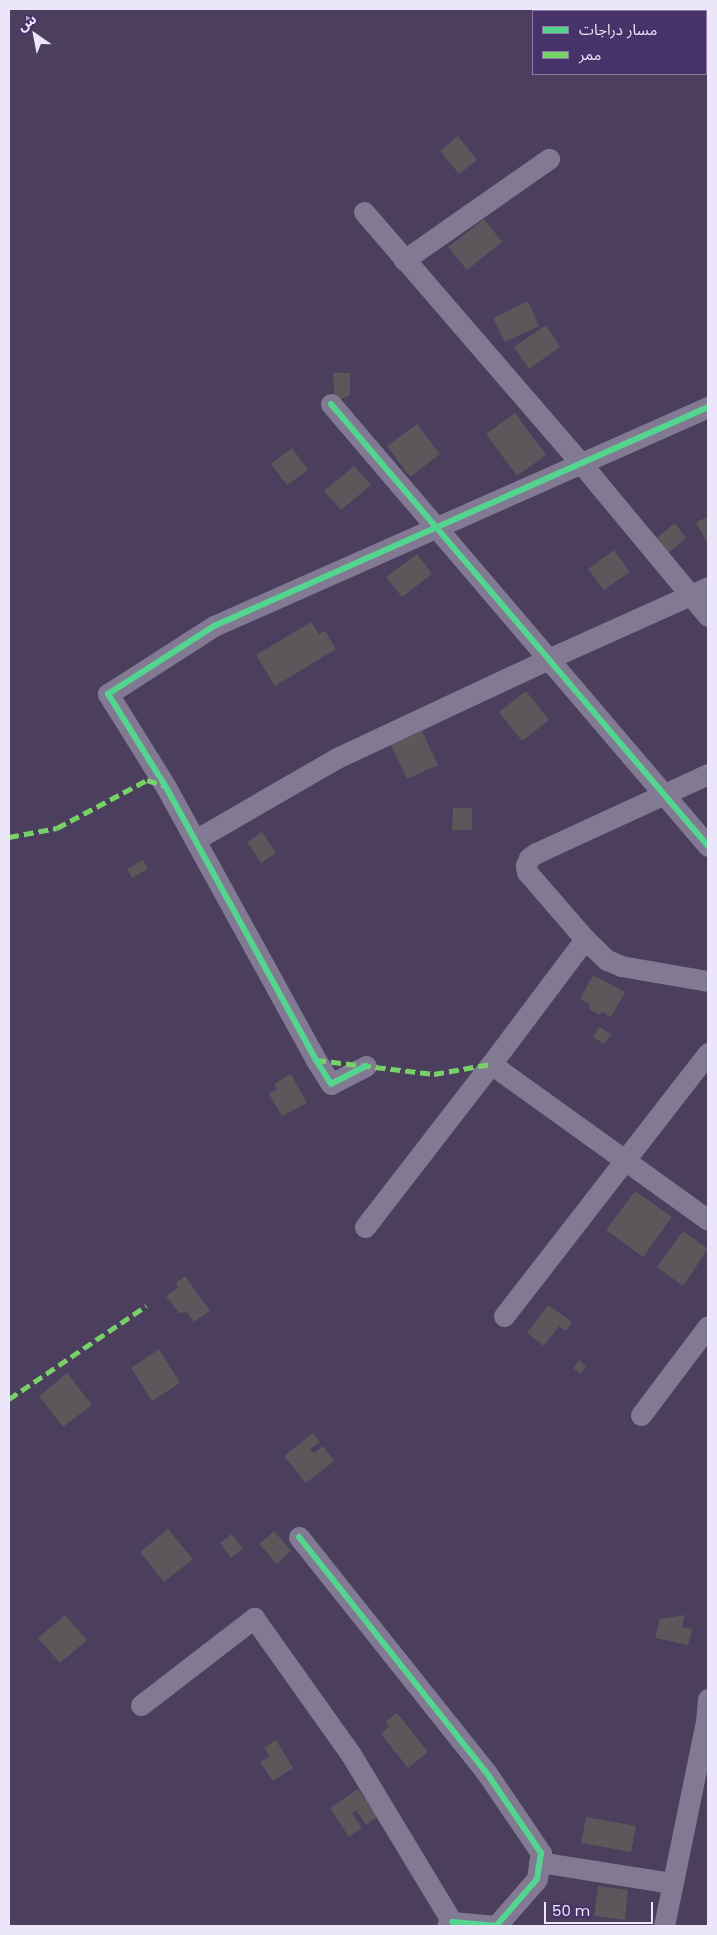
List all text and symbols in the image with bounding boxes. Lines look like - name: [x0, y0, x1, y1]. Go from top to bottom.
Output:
- text: ش: [13, 9, 40, 36]
- north arrow: [10, 10, 60, 60]
- legend: [532, 10, 707, 75]
- text: مسار دراجات: [579, 19, 657, 40]
- text: ممر: [579, 44, 602, 65]
- scale bar: [547, 1892, 656, 1924]
- text: 50 m: [552, 1900, 590, 1921]

